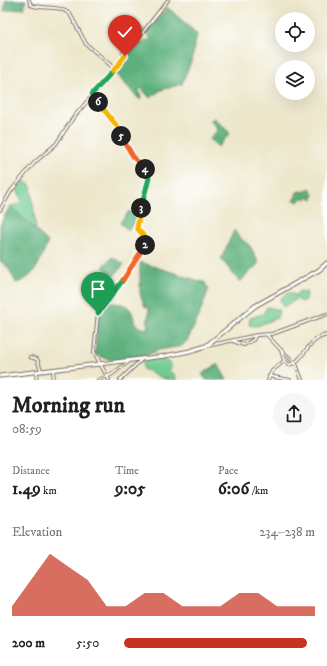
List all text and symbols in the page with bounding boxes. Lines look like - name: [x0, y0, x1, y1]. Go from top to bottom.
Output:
- map controls: [275, 12, 315, 100]
- button: locate: [275, 12, 315, 52]
- pin: [108, 15, 142, 56]
- icon: check: [114, 21, 136, 43]
- button: layers: [275, 60, 315, 100]
- pin: 6: [88, 92, 108, 112]
- text: 6: [95, 95, 101, 109]
- pin: 5: [111, 126, 131, 146]
- text: 5: [118, 129, 124, 143]
- pin: 4: [135, 159, 155, 179]
- text: 4: [142, 162, 148, 176]
- pin: 3: [131, 198, 151, 218]
- text: 3: [139, 201, 143, 215]
- pin: 2: [135, 235, 155, 255]
- text: 2: [142, 238, 148, 252]
- pin: [81, 272, 115, 313]
- icon: arrive: [87, 278, 109, 300]
- text: Morning run: [12, 392, 125, 419]
- button: share: [273, 393, 315, 435]
- text: 08:59: [12, 421, 42, 437]
- text: Distance: [12, 464, 50, 478]
- text: Time: [115, 464, 139, 478]
- text: Pace: [218, 464, 238, 478]
- text: 1.49: [12, 478, 41, 500]
- text: 9:05: [115, 478, 146, 500]
- text: 6:06: [218, 478, 249, 500]
- text: km: [41, 484, 57, 498]
- text: /km: [249, 484, 268, 498]
- text: Elevation: [12, 524, 62, 540]
- text: 234–238 m: [259, 524, 315, 540]
- text: 200 m: [12, 635, 45, 651]
- text: 5:50: [76, 635, 99, 651]

